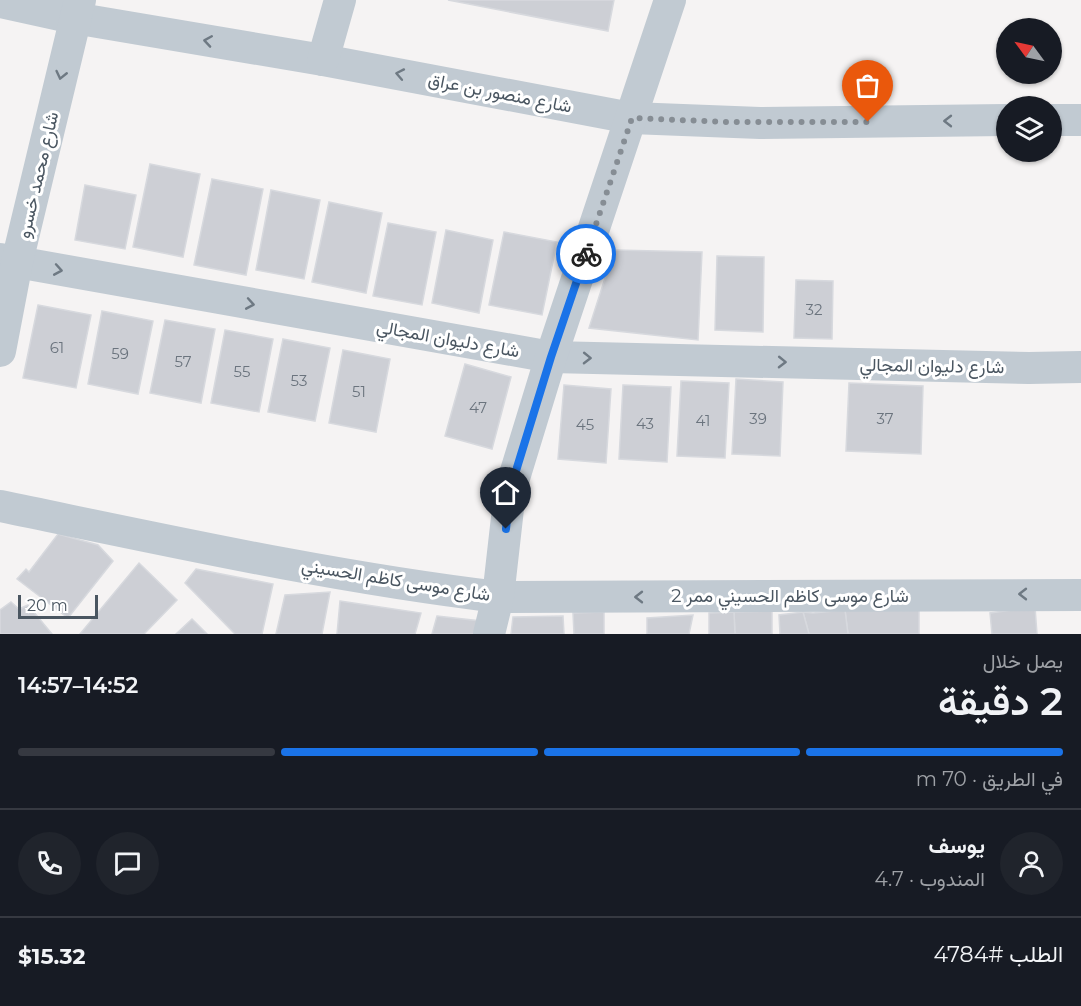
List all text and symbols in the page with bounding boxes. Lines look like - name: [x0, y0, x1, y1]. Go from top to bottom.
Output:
- north arrow: [996, 18, 1062, 84]
- map controls: [996, 18, 1062, 162]
- one-way arrow: [203, 35, 213, 47]
- pin: [842, 60, 893, 122]
- one-way arrow: [396, 68, 406, 81]
- street label: شارع منصور بن عراق: [426, 68, 574, 119]
- icon: bag: [851, 69, 884, 102]
- one-way arrow: [55, 70, 68, 80]
- button: layers: [996, 96, 1062, 162]
- street label: شارع محمد خسرو: [13, 110, 64, 241]
- one-way arrow: [944, 115, 953, 127]
- courier: [556, 224, 616, 284]
- icon: bike: [570, 238, 603, 271]
- one-way arrow: [53, 263, 62, 275]
- one-way arrow: [244, 297, 254, 310]
- house number: 32: [806, 300, 822, 319]
- street label: شارع دليوان المجالي: [374, 316, 521, 366]
- house number: 61: [50, 338, 64, 357]
- house number: 59: [111, 344, 129, 363]
- house number: 57: [174, 352, 192, 371]
- one-way arrow: [582, 352, 591, 364]
- street label: شارع دليوان المجالي: [859, 354, 1005, 382]
- one-way arrow: [777, 356, 786, 369]
- house number: 55: [234, 362, 250, 381]
- house number: 53: [291, 371, 307, 390]
- house number: 51: [352, 382, 366, 401]
- house number: 47: [469, 398, 487, 417]
- house number: 39: [749, 409, 767, 428]
- house number: 37: [876, 409, 894, 428]
- house number: 41: [696, 411, 710, 430]
- house number: 43: [636, 414, 654, 433]
- house number: 45: [576, 415, 594, 434]
- pin: [480, 467, 531, 529]
- icon: home: [489, 476, 522, 509]
- street label: شارع موسى كاظم الحسيني: [299, 554, 492, 610]
- street label: شارع موسى كاظم الحسيني ممر 2: [671, 585, 909, 611]
- one-way arrow: [1018, 588, 1027, 600]
- one-way arrow: [634, 591, 643, 603]
- scale bar: [18, 592, 98, 620]
- text: 20 m: [27, 596, 68, 615]
- text: يصل خلال: [983, 649, 1063, 673]
- text: 14:52–14:57: [18, 672, 138, 699]
- text: 2 دقيقة: [938, 677, 1063, 725]
- text: في الطريق · 70 m: [916, 767, 1063, 791]
- button: phone: [18, 832, 81, 895]
- button: chat: [96, 832, 159, 895]
- text: يوسف: [929, 832, 985, 859]
- button: person: [1000, 832, 1063, 895]
- text: المندوب · 4.7: [874, 867, 985, 891]
- text: الطلب #4784: [934, 941, 1063, 968]
- text: $15.32: [18, 943, 85, 970]

